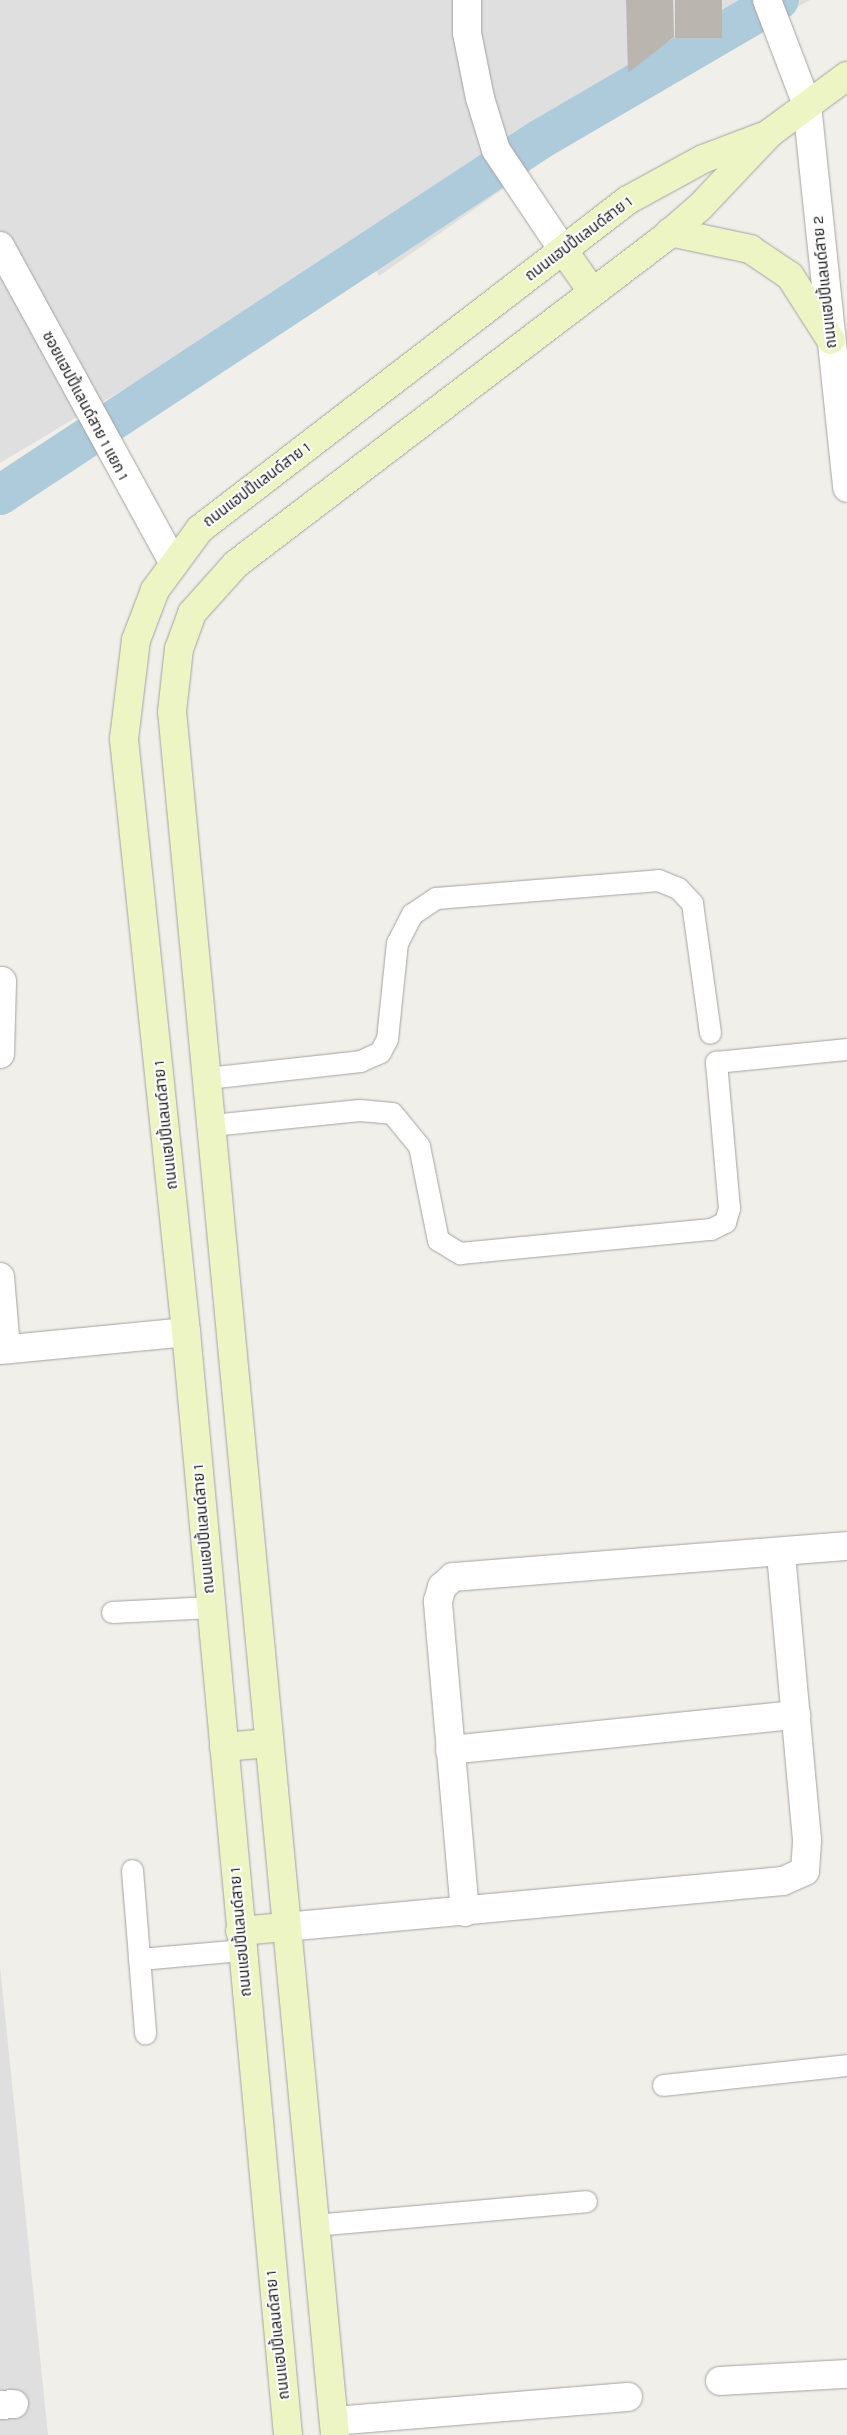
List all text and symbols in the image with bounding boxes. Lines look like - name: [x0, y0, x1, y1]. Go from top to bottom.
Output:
- street label: ถนนแฮปปี้แลนด์สาย 1: [522, 193, 636, 285]
- street label: ถนนแฮปปี้แลนด์สาย 2: [809, 215, 841, 349]
- street label: ซอยแฮปปี้แลนด์สาย 1 แยก 1: [38, 328, 132, 484]
- street label: ถนนแฮปปี้แลนด์สาย 1: [200, 439, 314, 531]
- street label: ถนนแฮปปี้แลนด์สาย 1: [150, 1060, 182, 1190]
- street label: ถนนแฮปปี้แลนด์สาย 1: [189, 1464, 219, 1594]
- street label: ถนนแฮปปี้แลนด์สาย 1: [226, 1867, 256, 1997]
- street label: ถนนแฮปปี้แลนด์สาย 1: [262, 2270, 294, 2400]

